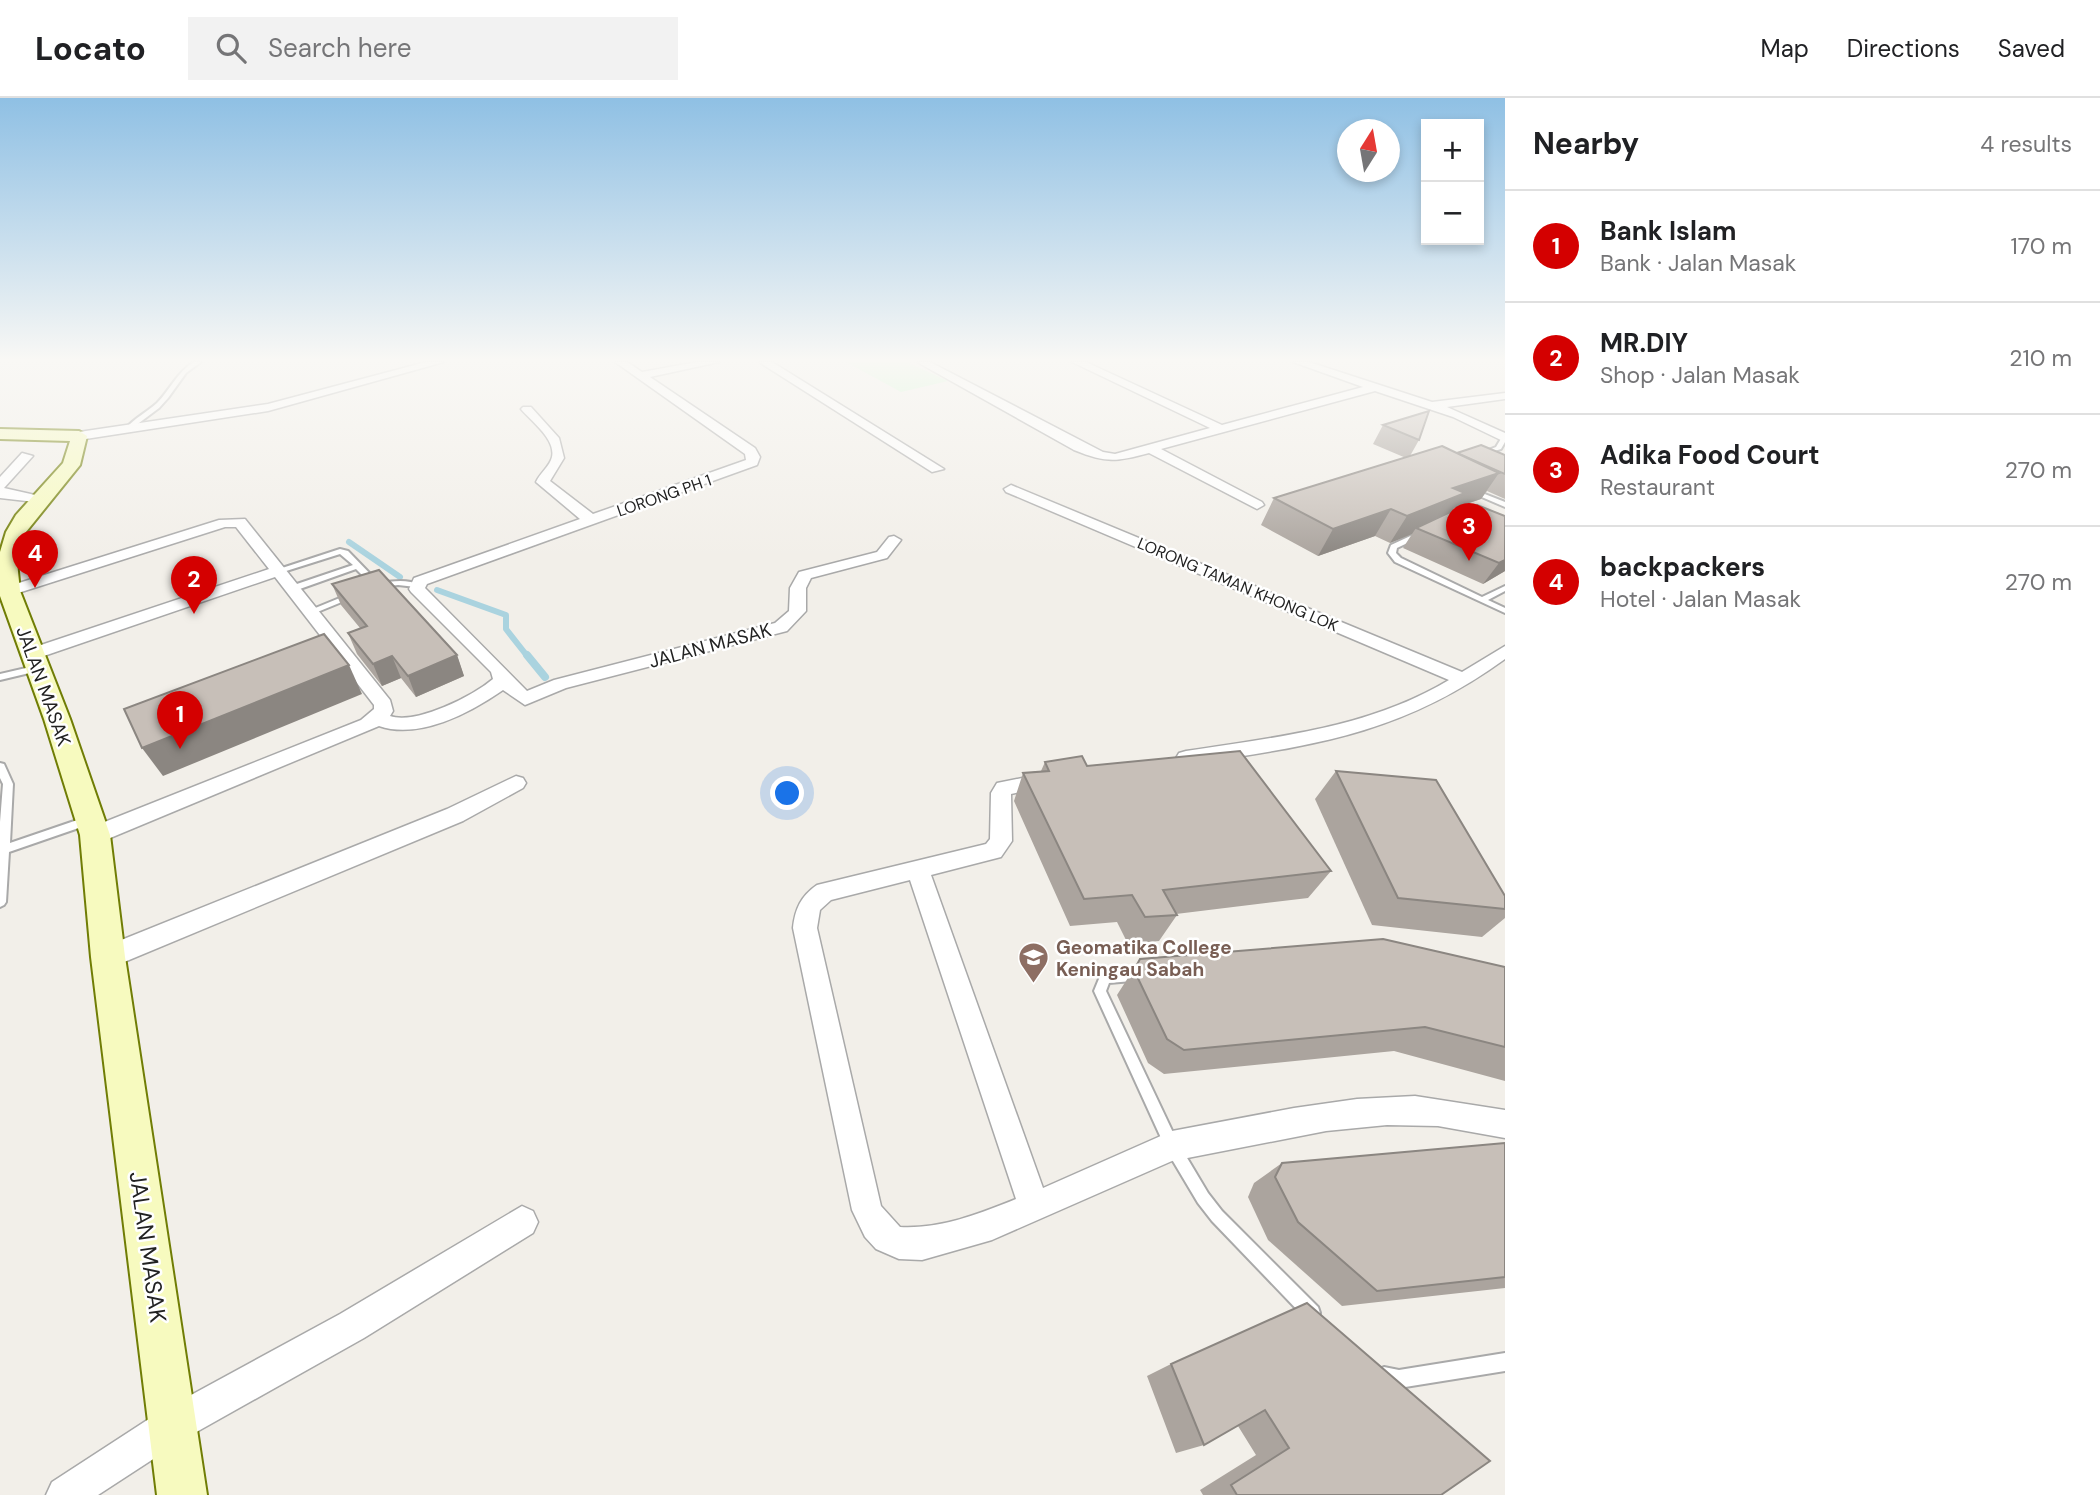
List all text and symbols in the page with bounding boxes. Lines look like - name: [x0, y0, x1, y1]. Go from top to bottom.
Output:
- search box: [188, 17, 678, 80]
- text: Locato: [35, 27, 146, 70]
- icon: search: [212, 29, 250, 67]
- text: Search here: [268, 31, 411, 65]
- text: Map: [1761, 33, 1809, 64]
- text: Directions: [1847, 33, 1960, 64]
- text: Saved: [1998, 33, 2065, 64]
- north arrow: [1337, 119, 1400, 182]
- map controls: [1421, 119, 1484, 245]
- button: +: [1421, 119, 1484, 182]
- text: Nearby: [1533, 124, 1639, 163]
- text: 4 results: [1980, 129, 2072, 159]
- button: −: [1421, 182, 1484, 245]
- text: Bank Islam: [1600, 214, 1737, 248]
- text: 1: [1552, 231, 1560, 261]
- text: 170 m: [2011, 231, 2072, 261]
- text: Bank · Jalan Masak: [1600, 248, 1796, 278]
- text: MR.DIY: [1600, 326, 1688, 360]
- text: 2: [1549, 343, 1563, 373]
- text: 210 m: [2009, 343, 2072, 373]
- text: Shop · Jalan Masak: [1600, 360, 1800, 390]
- text: Adika Food Court: [1600, 438, 1819, 472]
- text: 3: [1549, 455, 1563, 485]
- text: 270 m: [2005, 455, 2072, 485]
- street label: LORONG PH 1: [614, 470, 714, 521]
- text: Restaurant: [1600, 472, 1715, 502]
- pin: 3: [1446, 503, 1492, 561]
- pin: 4: [12, 530, 58, 588]
- street label: LORONG TAMAN KHONG LOK: [1134, 533, 1341, 636]
- text: backpackers: [1600, 550, 1765, 584]
- pin: 2: [171, 556, 217, 614]
- text: 4: [1549, 567, 1563, 597]
- text: 270 m: [2005, 567, 2072, 597]
- text: Hotel · Jalan Masak: [1600, 584, 1801, 614]
- street label: JALAN MASAK: [646, 617, 774, 674]
- street label: JALAN MASAK: [10, 623, 77, 750]
- pin: 1: [157, 691, 203, 749]
- your location: [770, 776, 804, 810]
- place label: Geomatika College Keningau Sabah: [1056, 935, 1232, 982]
- school or university icon: Geomatika College Keningau Sabah: [1016, 941, 1050, 985]
- street label: JALAN MASAK: [123, 1170, 173, 1324]

